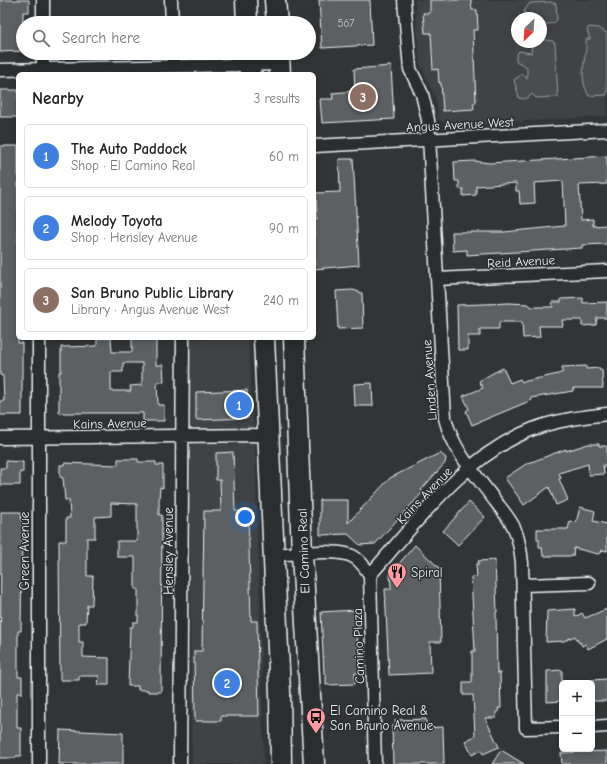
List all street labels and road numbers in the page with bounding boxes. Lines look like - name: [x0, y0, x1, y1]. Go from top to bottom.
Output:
- street label: Angus Avenue West: [406, 114, 516, 135]
- street label: Reid Avenue: [487, 252, 556, 271]
- street label: Linden Avenue: [419, 338, 440, 421]
- street label: Kains Avenue: [73, 415, 147, 432]
- street label: Kains Avenue: [393, 463, 456, 527]
- street label: Hensley Avenue: [161, 507, 176, 595]
- street label: El Camino Real: [295, 508, 312, 594]
- street label: Green Avenue: [17, 511, 32, 590]
- street label: Camino Plaza: [350, 608, 367, 684]

